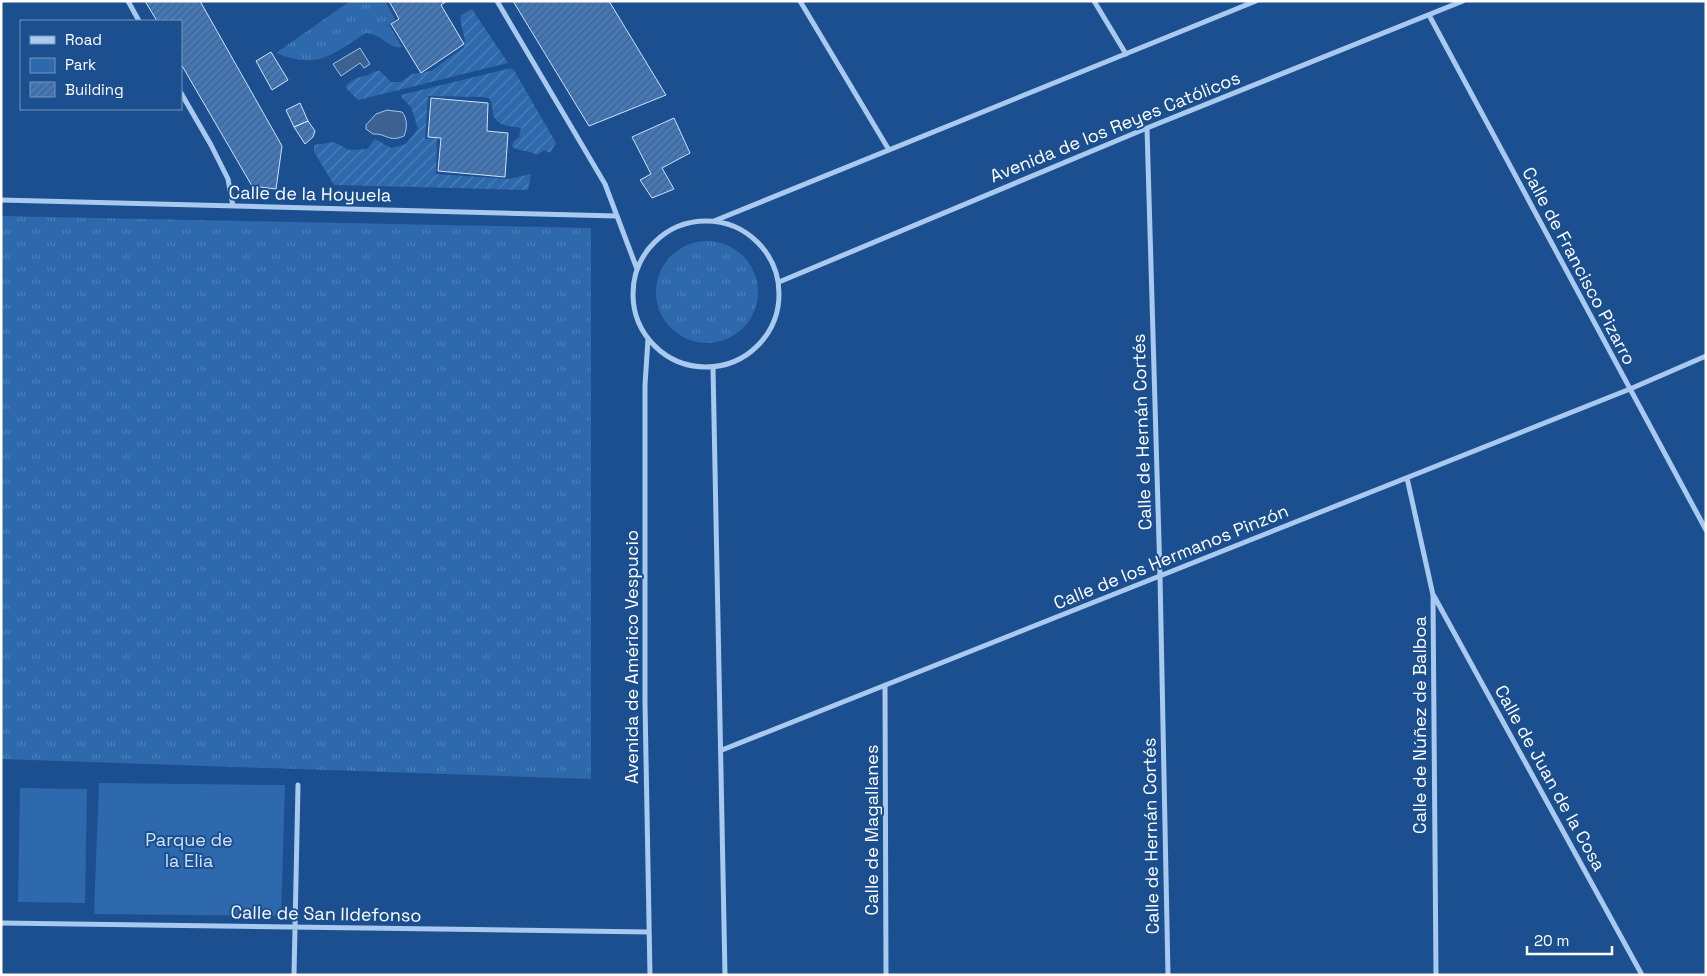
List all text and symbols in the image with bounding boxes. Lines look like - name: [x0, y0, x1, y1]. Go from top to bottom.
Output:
- legend: [20, 20, 182, 110]
- text: Road: [65, 30, 102, 49]
- text: Park: [65, 55, 96, 74]
- street label: Avenida de los Reyes Católicos: [986, 66, 1243, 187]
- text: Building: [65, 80, 124, 99]
- street label: Calle de Francisco Pizarro: [1517, 163, 1641, 369]
- street label: Calle de la Hoyuela: [228, 181, 392, 206]
- street label: Calle de Hernán Cortés: [1127, 333, 1156, 531]
- street label: Calle de los Hermanos Pinzón: [1050, 499, 1292, 614]
- street label: Avenida de Américo Vespucio: [620, 530, 643, 784]
- street label: Calle de Núñez de Balboa: [1408, 616, 1431, 834]
- street label: Calle de Juan de la Cosa: [1490, 681, 1611, 875]
- street label: Calle de Hernán Cortés: [1137, 737, 1164, 935]
- street label: Calle de Magallanes: [860, 745, 883, 915]
- park label: Parque de la Elia: [145, 828, 233, 872]
- street label: Calle de San Ildefonso: [230, 900, 422, 927]
- scale bar: [1527, 924, 1612, 956]
- text: 20 m: [1534, 931, 1569, 950]

